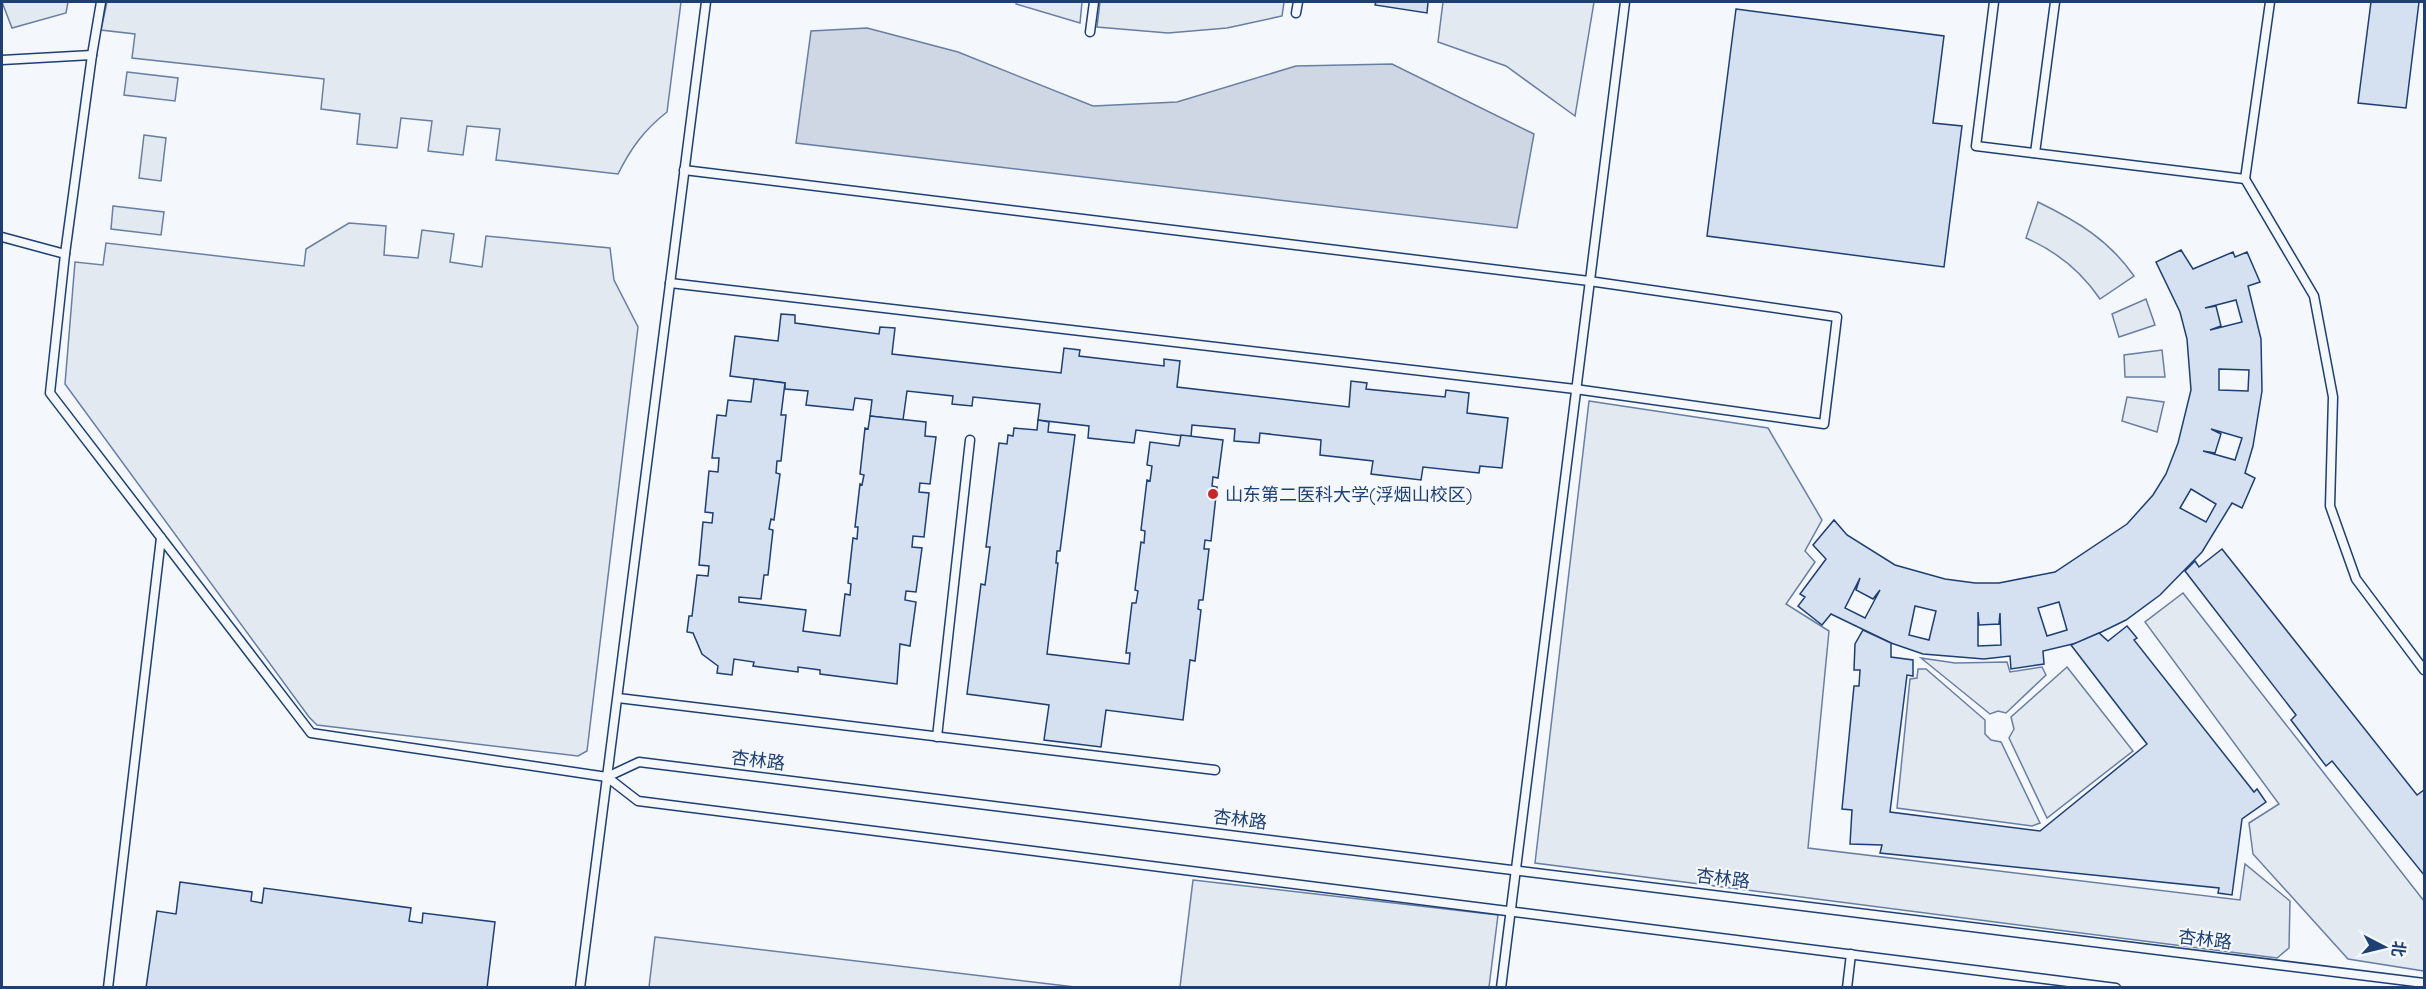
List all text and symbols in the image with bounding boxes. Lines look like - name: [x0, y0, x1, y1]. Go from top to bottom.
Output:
- place label: 山东第二医科大学(浮烟山校区): [1225, 483, 1472, 506]
- marker: 山东第二医科大学(浮烟山校区): [1206, 487, 1220, 501]
- street label: 杏林路: [730, 745, 786, 775]
- street label: 杏林路: [1212, 804, 1268, 834]
- street label: 杏林路: [1695, 863, 1751, 893]
- north arrow: [2354, 917, 2414, 977]
- street label: 杏林路: [2177, 924, 2233, 954]
- text: 北: [2388, 940, 2410, 958]

